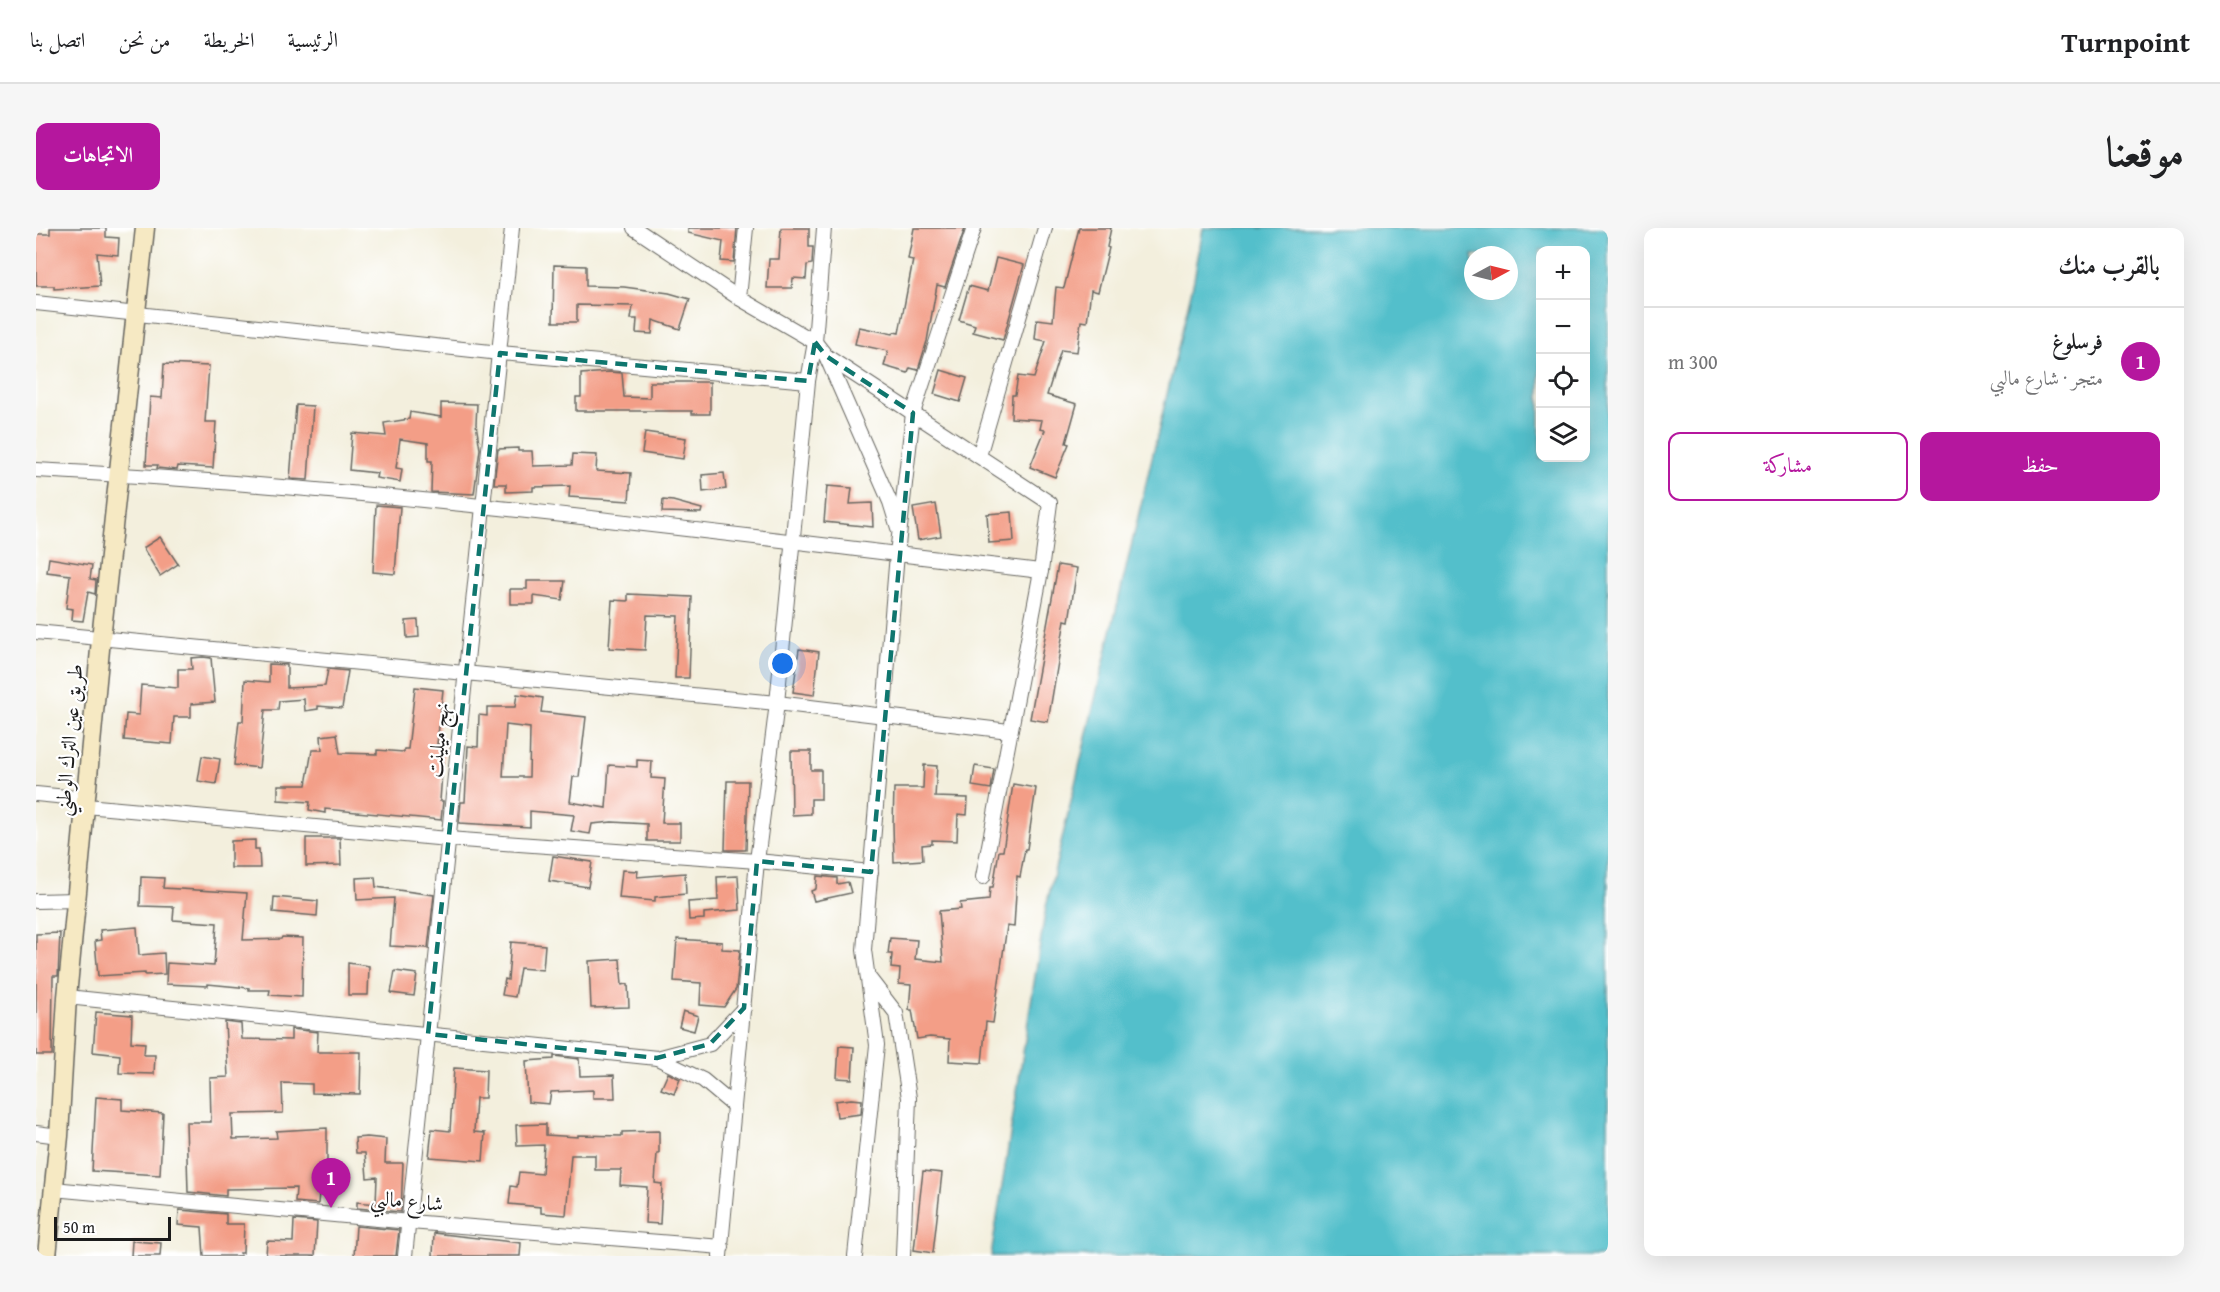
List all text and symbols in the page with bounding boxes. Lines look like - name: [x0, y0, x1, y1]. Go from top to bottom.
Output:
- text: Turnpoint: [2061, 21, 2190, 62]
- text: اتصل بنا: [30, 24, 85, 55]
- text: من نحن: [118, 24, 171, 55]
- text: الخريطة: [204, 24, 255, 55]
- text: الرئيسية: [288, 24, 338, 55]
- text: موقعنا: [2106, 120, 2184, 181]
- button: الاتجاهات: [36, 123, 160, 190]
- text: بالقرب منك: [2058, 245, 2160, 284]
- north arrow: [1464, 246, 1518, 300]
- map controls: [1536, 246, 1590, 462]
- button: +: [1536, 246, 1590, 300]
- button: −: [1536, 300, 1590, 354]
- text: فرسلوغ: [2052, 325, 2103, 357]
- text: 300 m: [1668, 347, 1718, 376]
- text: 1: [2135, 347, 2146, 376]
- button: locate: [1536, 354, 1590, 408]
- text: متجر · شارع مالبي: [1990, 363, 2103, 392]
- button: layers: [1536, 408, 1590, 462]
- button: مشاركة: [1668, 432, 1908, 501]
- button: حفظ: [1920, 432, 2160, 501]
- your location: [768, 649, 797, 678]
- street label: طريق عين الترك الوطني: [46, 663, 96, 818]
- street label: نهج ميلينت: [418, 701, 461, 779]
- pin: 1: [312, 1158, 350, 1208]
- street label: شارع مالبي: [369, 1182, 445, 1224]
- scale bar: [54, 1214, 171, 1242]
- text: 50 m: [63, 1215, 95, 1239]

